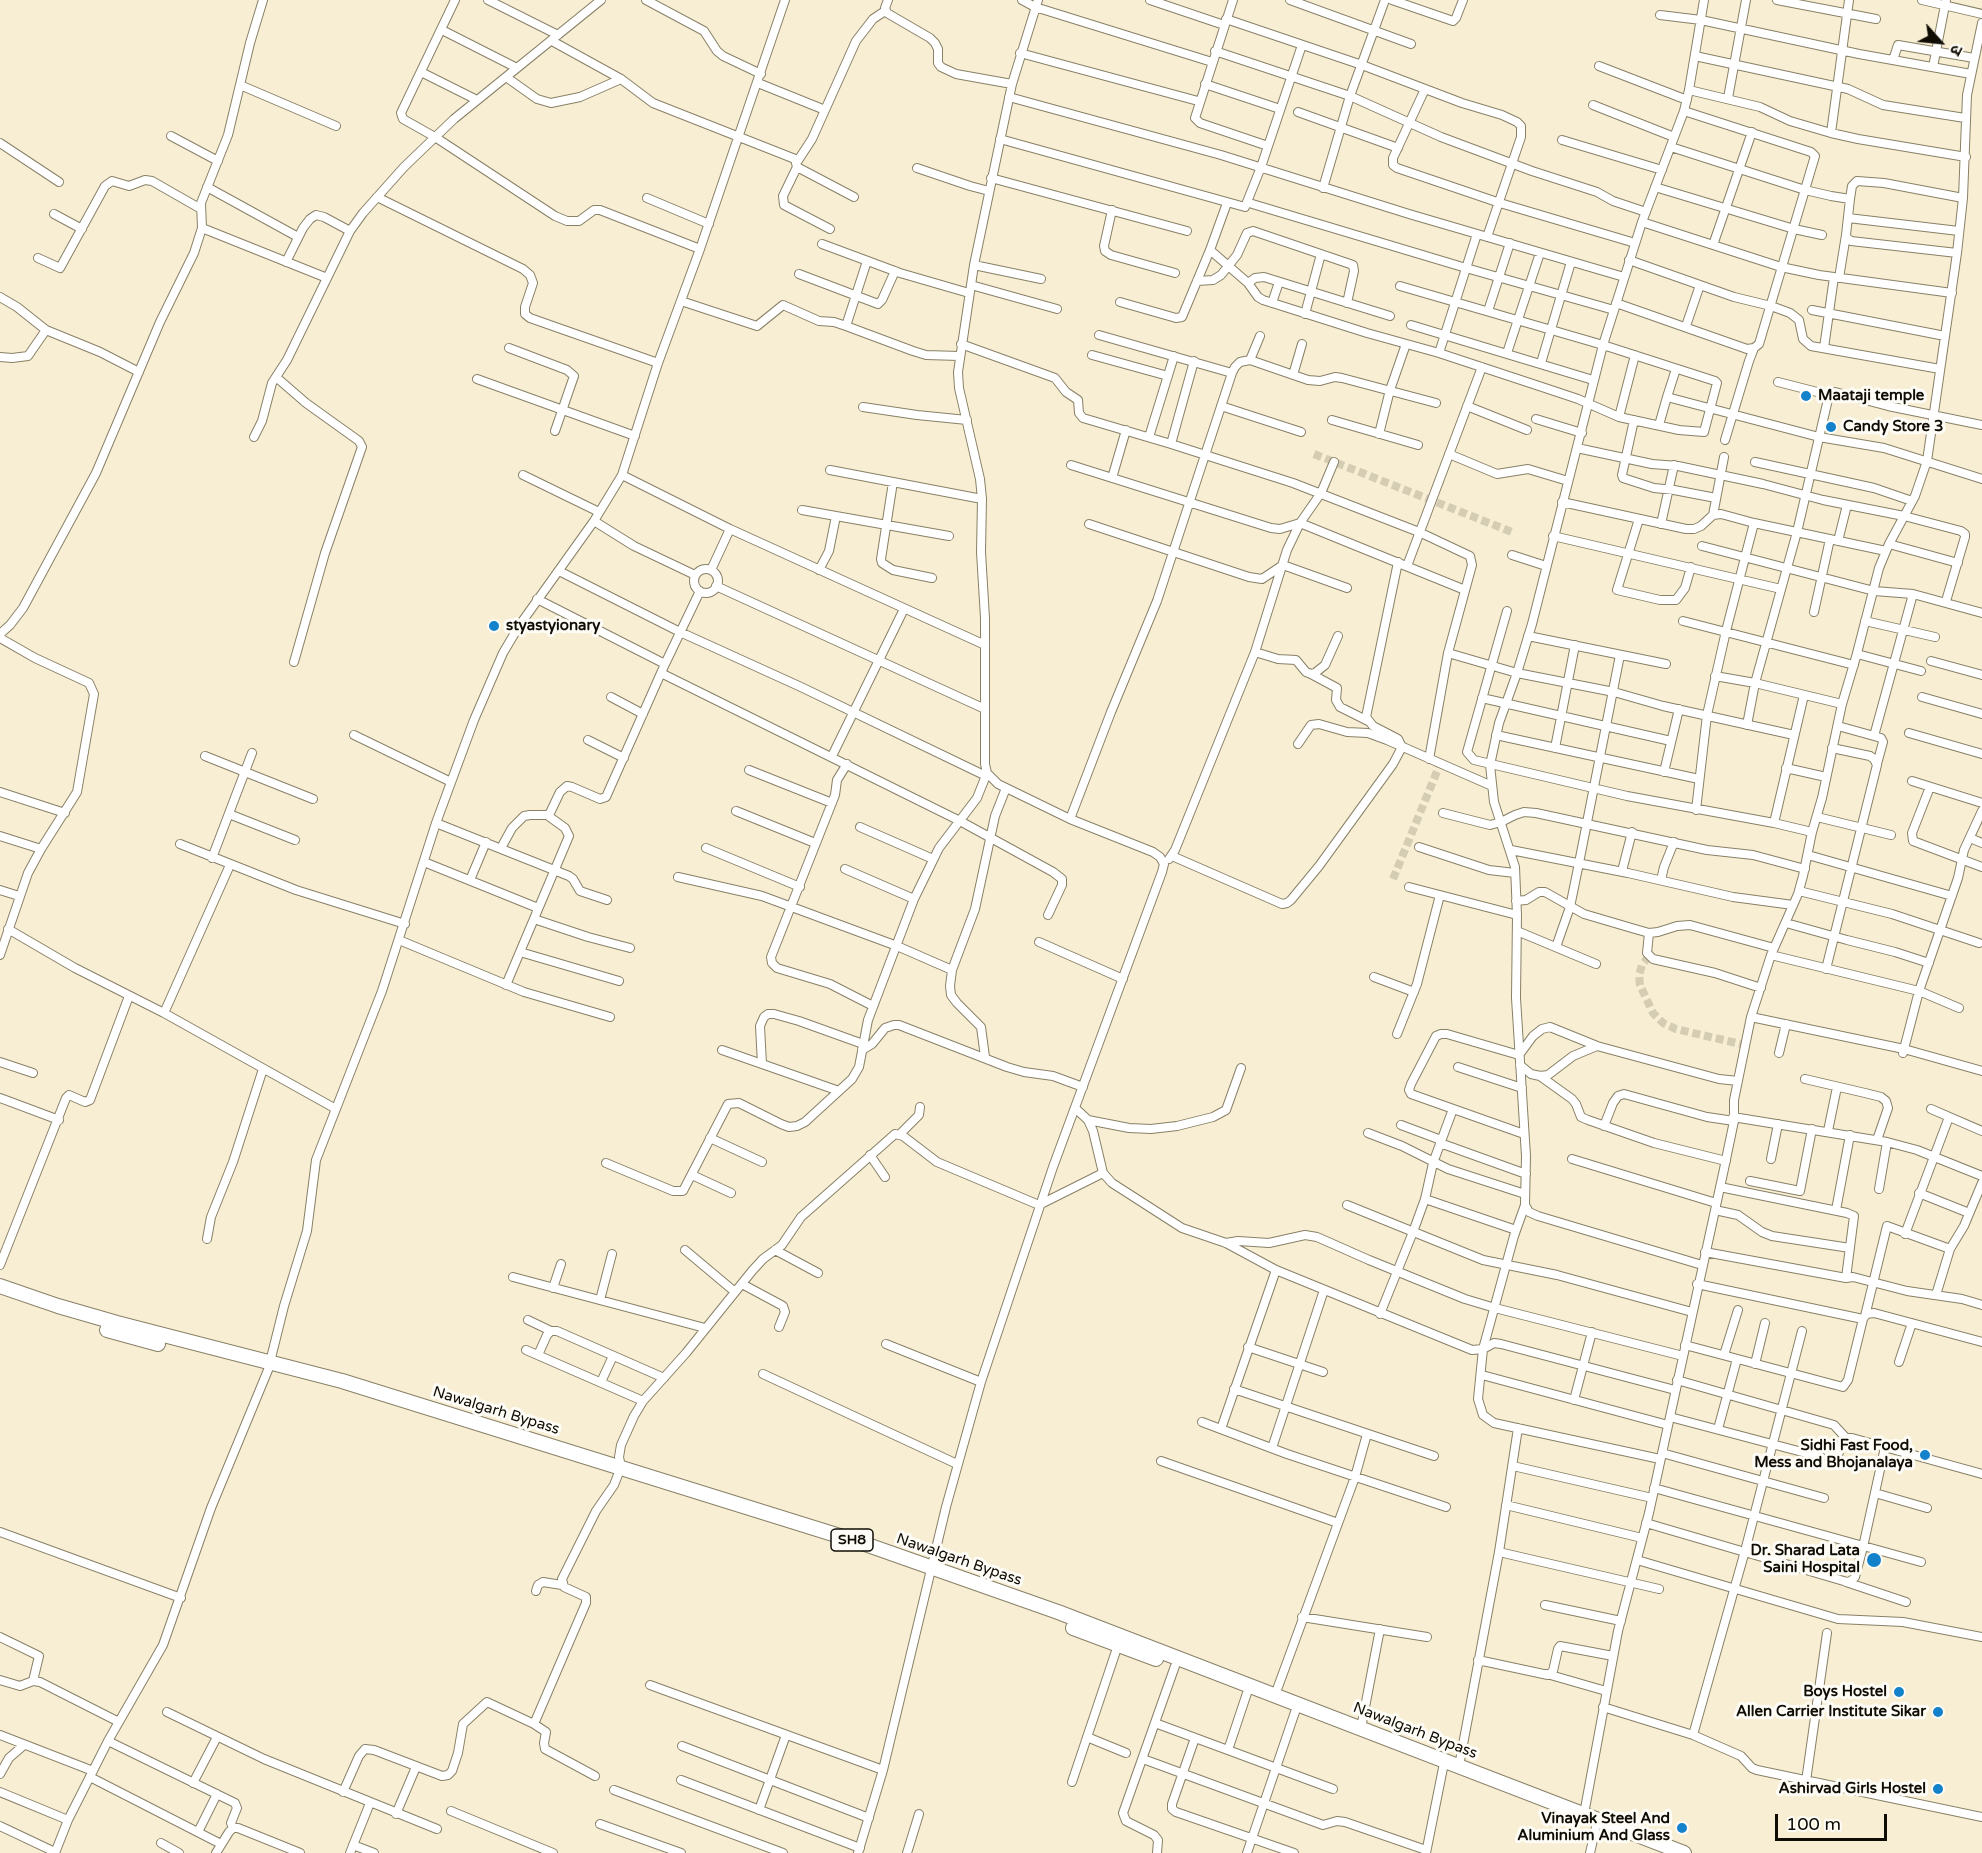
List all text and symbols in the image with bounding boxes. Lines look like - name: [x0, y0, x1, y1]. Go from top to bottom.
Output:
- north arrow: [1910, 12, 1970, 72]
- text: उ: [1945, 41, 1967, 59]
- place label: Maataji temple: [1818, 387, 1924, 405]
- marker: Maataji temple: [1799, 389, 1813, 403]
- place label: Candy Store 3: [1843, 418, 1943, 436]
- marker: Candy Store 3: [1824, 420, 1838, 434]
- place label: styastyionary: [506, 617, 600, 635]
- marker: styastyionary: [487, 619, 501, 633]
- street label: Nawalgarh Bypass: [430, 1383, 562, 1439]
- place label: Sidhi Fast Food, Mess and Bhojanalaya: [1754, 1437, 1913, 1472]
- marker: Sidhi Fast Food, Mess and Bhojanalaya: [1918, 1448, 1932, 1462]
- road number: SH8: [831, 1529, 873, 1551]
- street label: Nawalgarh Bypass: [894, 1530, 1024, 1590]
- place label: Dr. Sharad Lata Saini Hospital: [1751, 1542, 1860, 1577]
- marker: Dr. Sharad Lata Saini Hospital: [1865, 1551, 1883, 1569]
- place label: Boys Hostel: [1803, 1683, 1887, 1701]
- marker: Boys Hostel: [1892, 1685, 1906, 1699]
- street label: Nawalgarh Bypass: [1350, 1699, 1480, 1763]
- place label: Allen Carrier Institute Sikar: [1736, 1703, 1926, 1721]
- marker: Allen Carrier Institute Sikar: [1931, 1705, 1945, 1719]
- place label: Ashirvad Girls Hostel: [1778, 1780, 1926, 1798]
- marker: Ashirvad Girls Hostel: [1931, 1782, 1945, 1796]
- scale bar: [1778, 1802, 1890, 1840]
- place label: Vinayak Steel And Aluminium And Glass: [1517, 1810, 1670, 1845]
- text: 100 m: [1786, 1813, 1841, 1835]
- marker: Vinayak Steel And Aluminium And Glass: [1675, 1821, 1689, 1835]

